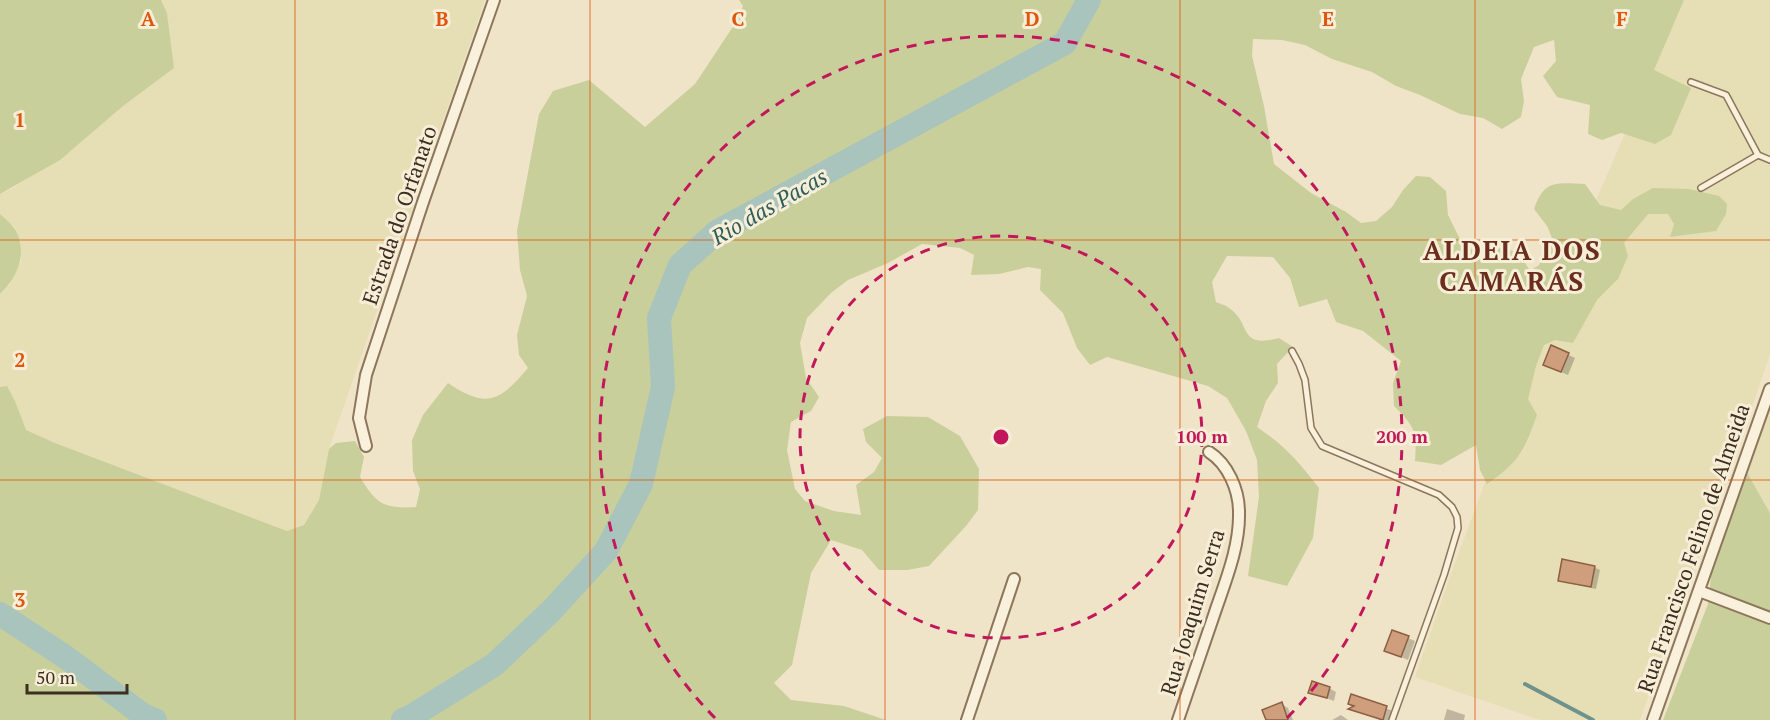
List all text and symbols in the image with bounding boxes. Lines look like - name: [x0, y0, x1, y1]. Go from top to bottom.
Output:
- text: A: [141, 5, 156, 32]
- text: B: [436, 5, 449, 32]
- text: C: [731, 5, 745, 32]
- text: D: [1025, 5, 1039, 32]
- text: E: [1322, 5, 1334, 32]
- text: F: [1616, 5, 1628, 32]
- text: 1: [14, 106, 26, 133]
- street label: Estrada do Orfanato: [355, 122, 443, 308]
- water label: Rio das Pacas: [705, 161, 832, 251]
- district label: ALDEIA DOS CAMARÁS: [1423, 232, 1601, 299]
- text: 2: [14, 346, 26, 373]
- street label: Rua Francisco Felino de Almeida: [1630, 399, 1756, 696]
- text: 100 m: [1176, 424, 1228, 448]
- text: 200 m: [1376, 424, 1428, 448]
- centre of rings: [991, 427, 1011, 447]
- street label: Rua Joaquim Serra: [1153, 525, 1231, 698]
- text: 3: [14, 586, 26, 613]
- scale bar: [27, 657, 128, 695]
- text: 50 m: [36, 665, 76, 689]

